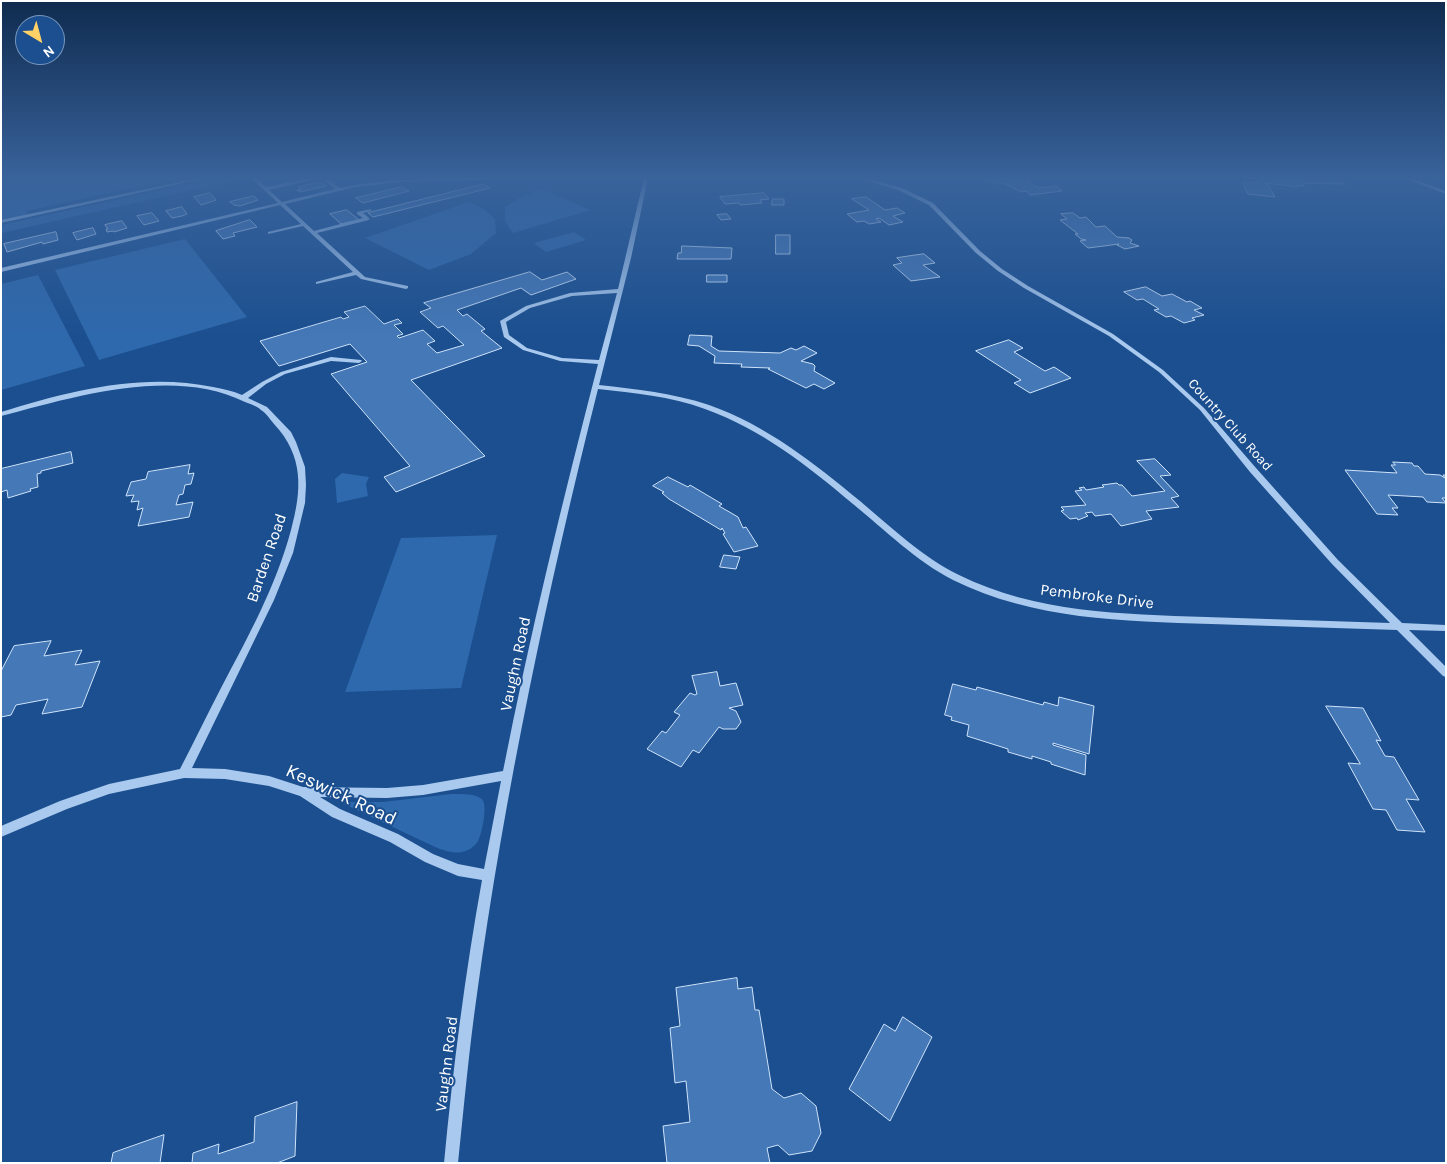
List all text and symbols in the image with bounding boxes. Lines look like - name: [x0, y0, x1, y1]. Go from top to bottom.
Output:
- north arrow: [15, 15, 65, 65]
- text: N: [40, 42, 58, 61]
- street label: Country Club Road: [1184, 375, 1276, 475]
- street label: Barden Road: [243, 511, 291, 605]
- street label: Pembroke Drive: [1039, 580, 1155, 614]
- street label: Vaughn Road: [497, 615, 535, 713]
- street label: Keswick Road: [282, 759, 400, 831]
- street label: Vaughn Road: [432, 1015, 462, 1113]

